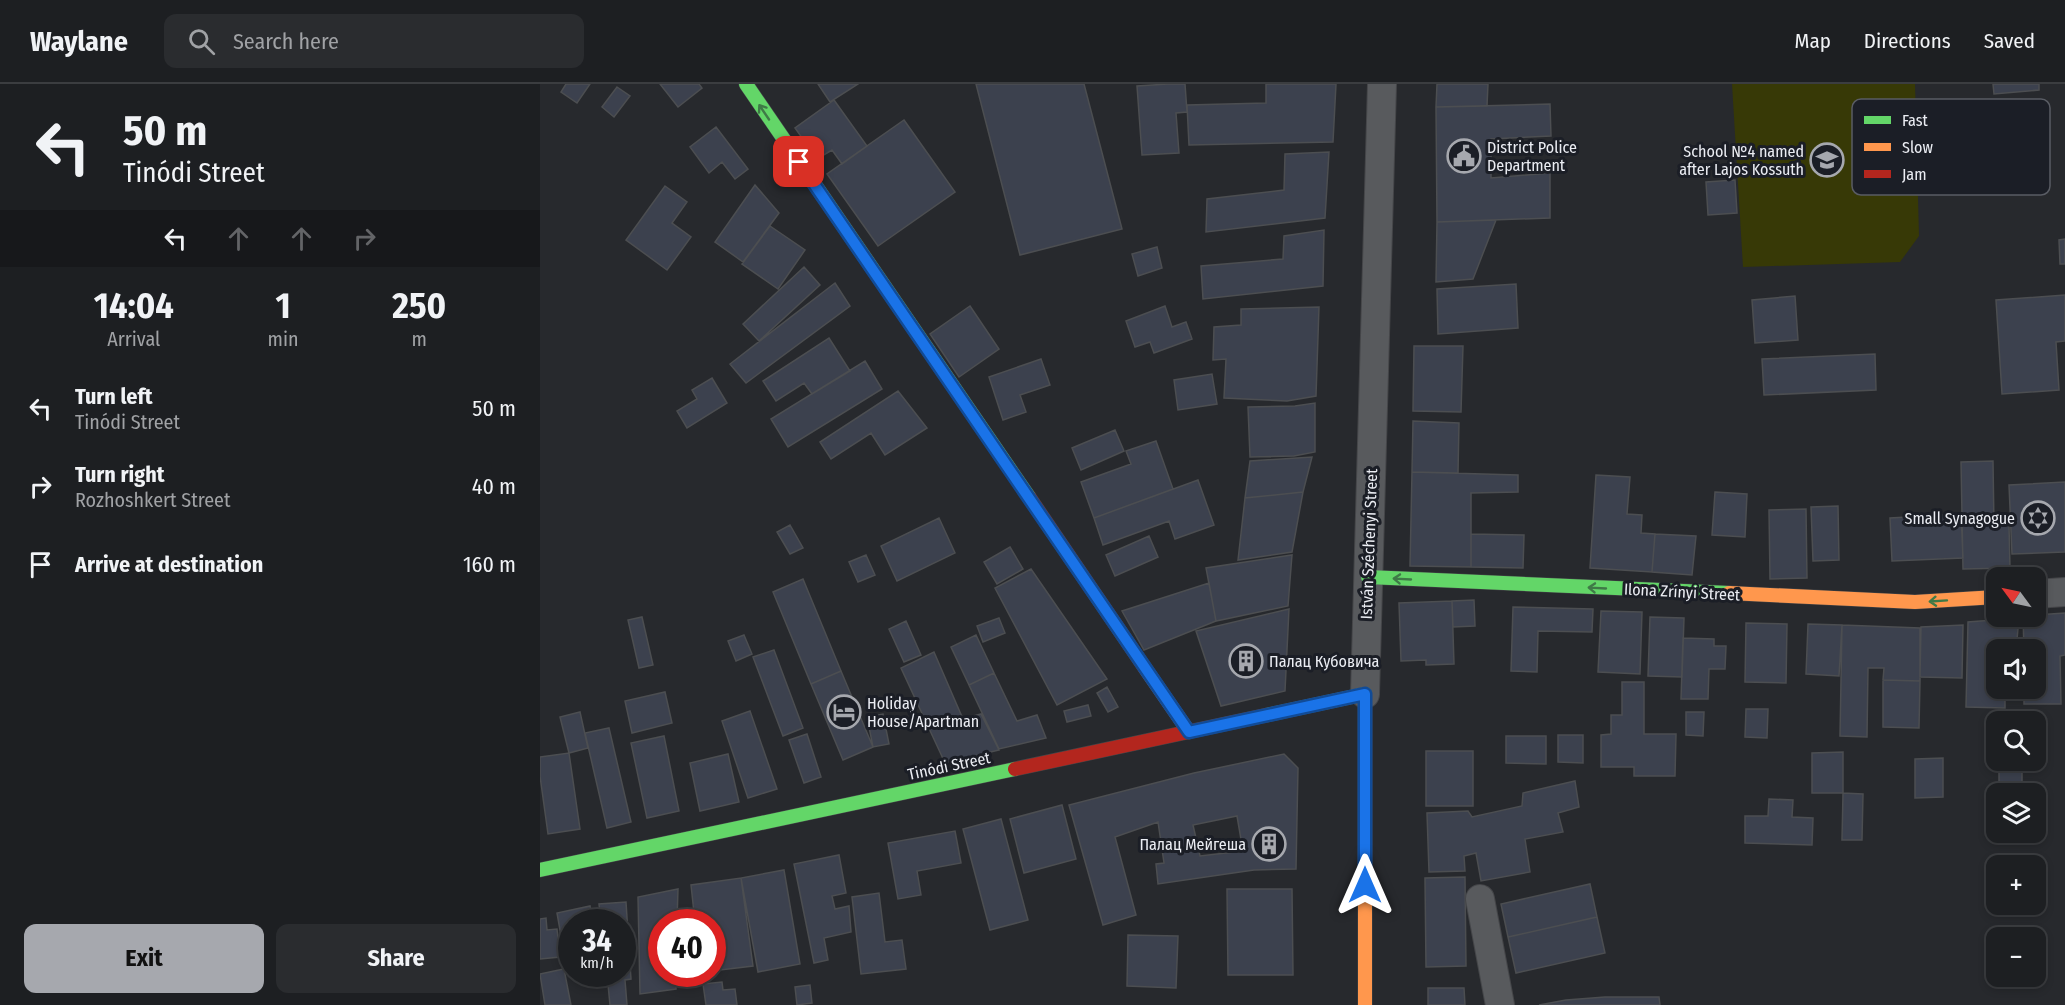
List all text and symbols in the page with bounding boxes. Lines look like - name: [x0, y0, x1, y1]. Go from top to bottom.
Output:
- search box: [164, 14, 584, 68]
- text: Waylane: [30, 25, 128, 58]
- icon: search: [185, 25, 218, 58]
- text: Search here: [233, 28, 339, 55]
- text: Map: [1794, 28, 1831, 54]
- text: Directions: [1864, 28, 1951, 54]
- text: Saved: [1984, 28, 2035, 54]
- legend: [1852, 99, 2050, 195]
- one-way arrow: [758, 103, 771, 120]
- text: 50 m: [123, 106, 207, 156]
- icon: left: [24, 108, 102, 186]
- text: Fast: [1902, 111, 1929, 130]
- pin: [773, 136, 824, 187]
- public building icon: District Police Department: [1446, 138, 1482, 174]
- place label: District Police Department: [1487, 138, 1577, 175]
- text: Slow: [1902, 138, 1933, 157]
- place label: School №4 named after Lajos Kossuth: [1679, 142, 1804, 179]
- school or university icon: School №4 named after Lajos Kossuth: [1809, 142, 1845, 178]
- icon: arrive: [782, 145, 815, 178]
- text: Tinódi Street: [123, 157, 265, 189]
- text: Jam: [1902, 165, 1927, 184]
- icon: left: [159, 222, 192, 255]
- icon: ahead: [222, 222, 255, 255]
- icon: ahead: [285, 222, 318, 255]
- icon: right: [348, 222, 381, 255]
- text: 14:04: [94, 284, 174, 328]
- text: 1: [275, 284, 291, 328]
- text: 250: [392, 284, 446, 328]
- text: Arrival: [107, 327, 160, 351]
- text: min: [268, 327, 299, 351]
- text: m: [412, 327, 427, 351]
- text: Turn left: [75, 383, 153, 410]
- icon: left: [24, 392, 57, 425]
- text: 50 m: [472, 395, 516, 422]
- text: Tinódi Street: [75, 410, 180, 434]
- text: Turn right: [75, 461, 164, 488]
- street label: István Széchenyi Street: [1357, 468, 1381, 620]
- icon: right: [24, 470, 57, 503]
- text: 40 m: [472, 473, 516, 500]
- text: Rozhoshkert Street: [75, 488, 230, 512]
- synagogue icon: Small Synagogue: [2020, 500, 2056, 536]
- place label: Small Synagogue: [1905, 509, 2015, 528]
- icon: arrive: [24, 548, 57, 581]
- text: Arrive at destination: [75, 551, 263, 578]
- text: 160 m: [463, 551, 516, 578]
- north arrow: [1986, 567, 2046, 627]
- map controls: [1986, 567, 2046, 987]
- one-way arrow: [1392, 574, 1412, 585]
- street label: Ilona Zrínyi Street: [1623, 579, 1741, 605]
- one-way arrow: [1587, 582, 1607, 593]
- one-way arrow: [1929, 596, 1949, 607]
- button: sound: [1986, 639, 2046, 699]
- building icon: Палац Кубовича: [1228, 643, 1264, 679]
- place label: Палац Кубовича: [1269, 652, 1380, 671]
- hotel icon: Holiday House/Apartman: [826, 694, 862, 730]
- place label: Holiday House/Apartman: [867, 694, 979, 731]
- button: search: [1986, 711, 2046, 771]
- street label: Tinódi Street: [906, 748, 993, 784]
- button: layers: [1986, 783, 2046, 843]
- building icon: Палац Мейгеша: [1251, 826, 1287, 862]
- place label: Палац Мейгеша: [1139, 835, 1246, 854]
- position arrow: [1333, 853, 1397, 917]
- button: +: [1986, 855, 2046, 915]
- speed limit sign: 40: [648, 909, 726, 987]
- text: 34: [582, 923, 612, 959]
- button: Exit: [24, 924, 264, 993]
- button: Share: [276, 924, 516, 993]
- button: −: [1986, 927, 2046, 987]
- text: km/h: [580, 954, 614, 972]

